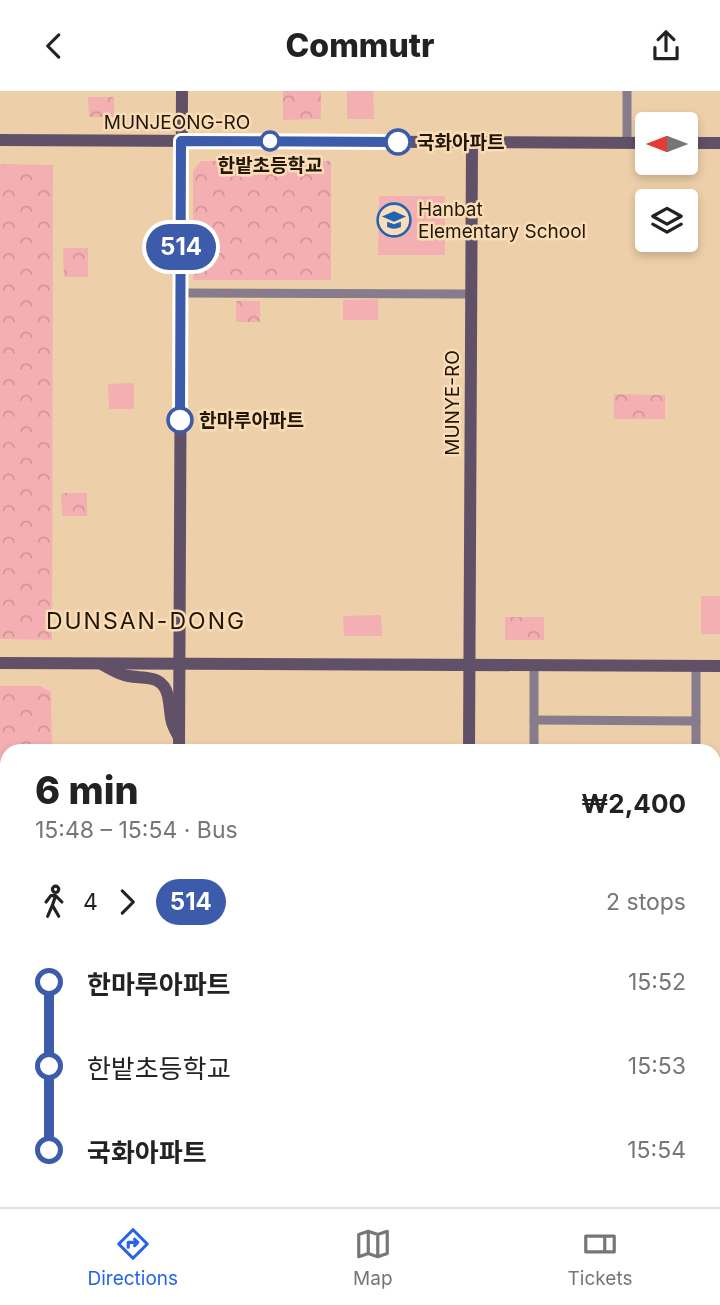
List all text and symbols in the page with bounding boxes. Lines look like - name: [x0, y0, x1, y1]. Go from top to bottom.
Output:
- text: Commutr: [286, 26, 434, 65]
- icon: back: [35, 27, 73, 65]
- icon: share: [647, 27, 685, 65]
- street label: MUNJEONG-RO: [104, 111, 250, 134]
- north arrow: [635, 112, 698, 175]
- map controls: [635, 112, 698, 252]
- marker: 국화아파트: [385, 129, 411, 155]
- marker: 한밭초등학교: [260, 131, 280, 151]
- place label: 국화아파트: [417, 131, 504, 154]
- place label: 한밭초등학교: [218, 154, 322, 177]
- button: layers: [635, 189, 698, 252]
- place label: Hanbat Elementary School: [418, 198, 586, 243]
- school or university icon: Hanbat Elementary School: [375, 201, 413, 239]
- line badge: 514: [141, 224, 221, 270]
- text: 514: [160, 232, 202, 261]
- street label: MUNYE-RO: [441, 350, 464, 456]
- marker: 한마루아파트: [167, 407, 193, 433]
- place label: 한마루아파트: [199, 409, 304, 432]
- district label: DUNSAN-DONG: [46, 607, 246, 635]
- text: 6 min: [35, 767, 139, 813]
- text: ₩2,400: [581, 788, 686, 819]
- text: 15:48 – 15:54 · Bus: [35, 816, 238, 844]
- icon: walk: [35, 883, 73, 921]
- icon: forward: [108, 883, 146, 921]
- text: 514: [170, 887, 212, 916]
- text: 4: [83, 888, 98, 916]
- text: 2 stops: [606, 888, 686, 916]
- text: 15:52: [628, 968, 686, 996]
- text: 한마루아파트: [87, 969, 231, 1000]
- text: 15:53: [628, 1052, 686, 1080]
- text: 한밭초등학교: [87, 1053, 231, 1084]
- text: 15:54: [627, 1136, 686, 1164]
- text: 국화아파트: [87, 1137, 207, 1168]
- tab: Directions: [88, 1225, 178, 1290]
- tab: Map: [353, 1225, 393, 1290]
- tab: Tickets: [568, 1225, 632, 1290]

